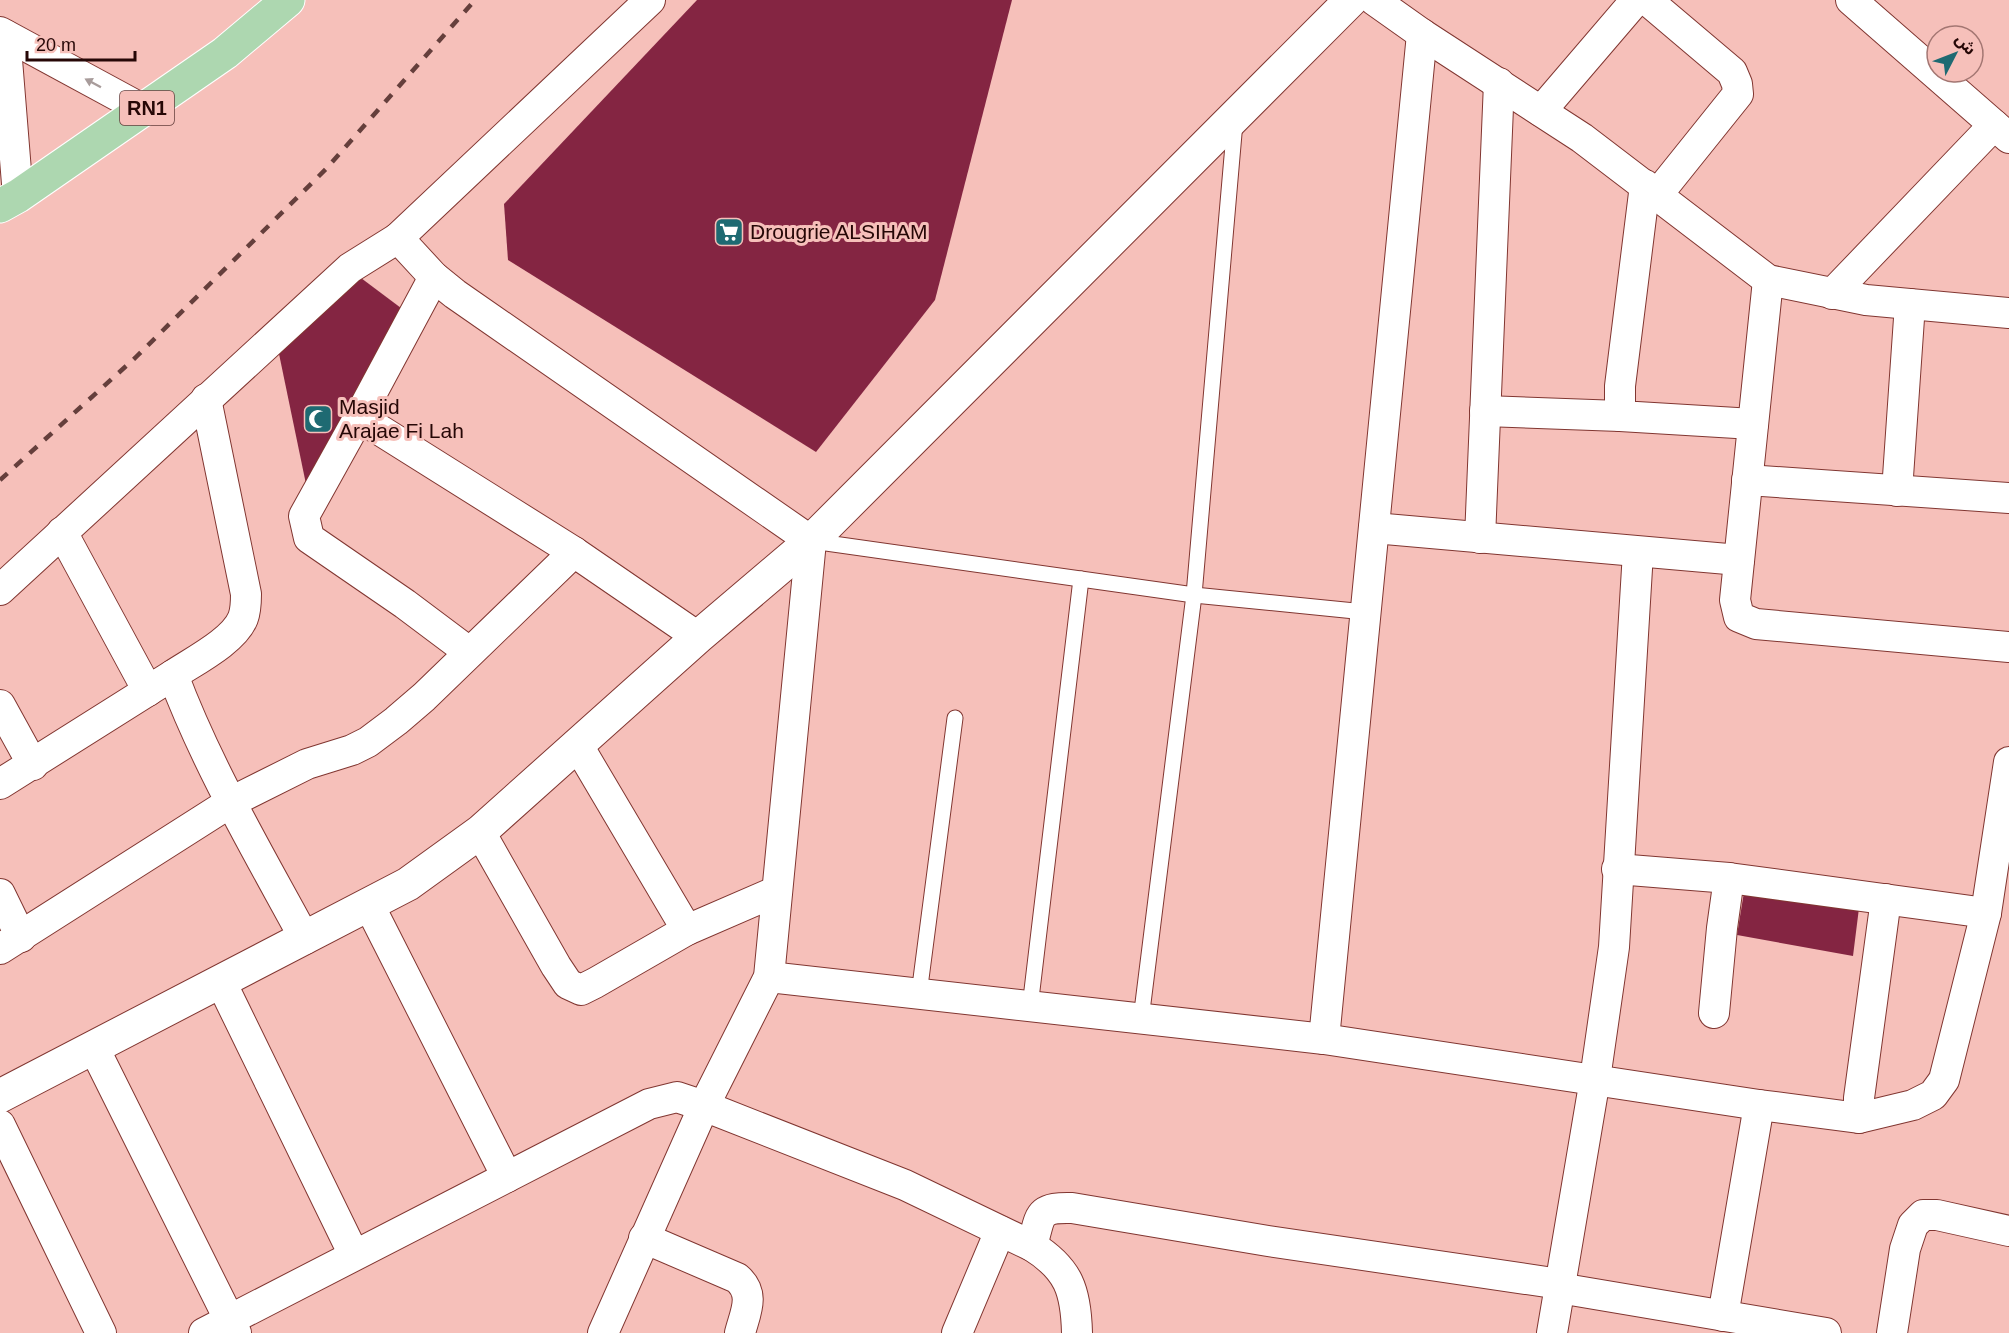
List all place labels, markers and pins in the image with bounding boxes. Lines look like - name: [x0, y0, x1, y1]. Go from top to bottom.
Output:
- supermarket icon: Drougrie ALSIHAM: [713, 216, 745, 248]
- place label: Drougrie ALSIHAM: [750, 220, 927, 243]
- place label: Masjid Arajae Fi Lah: [339, 395, 464, 442]
- mosque icon: Masjid Arajae Fi Lah: [302, 403, 334, 435]

